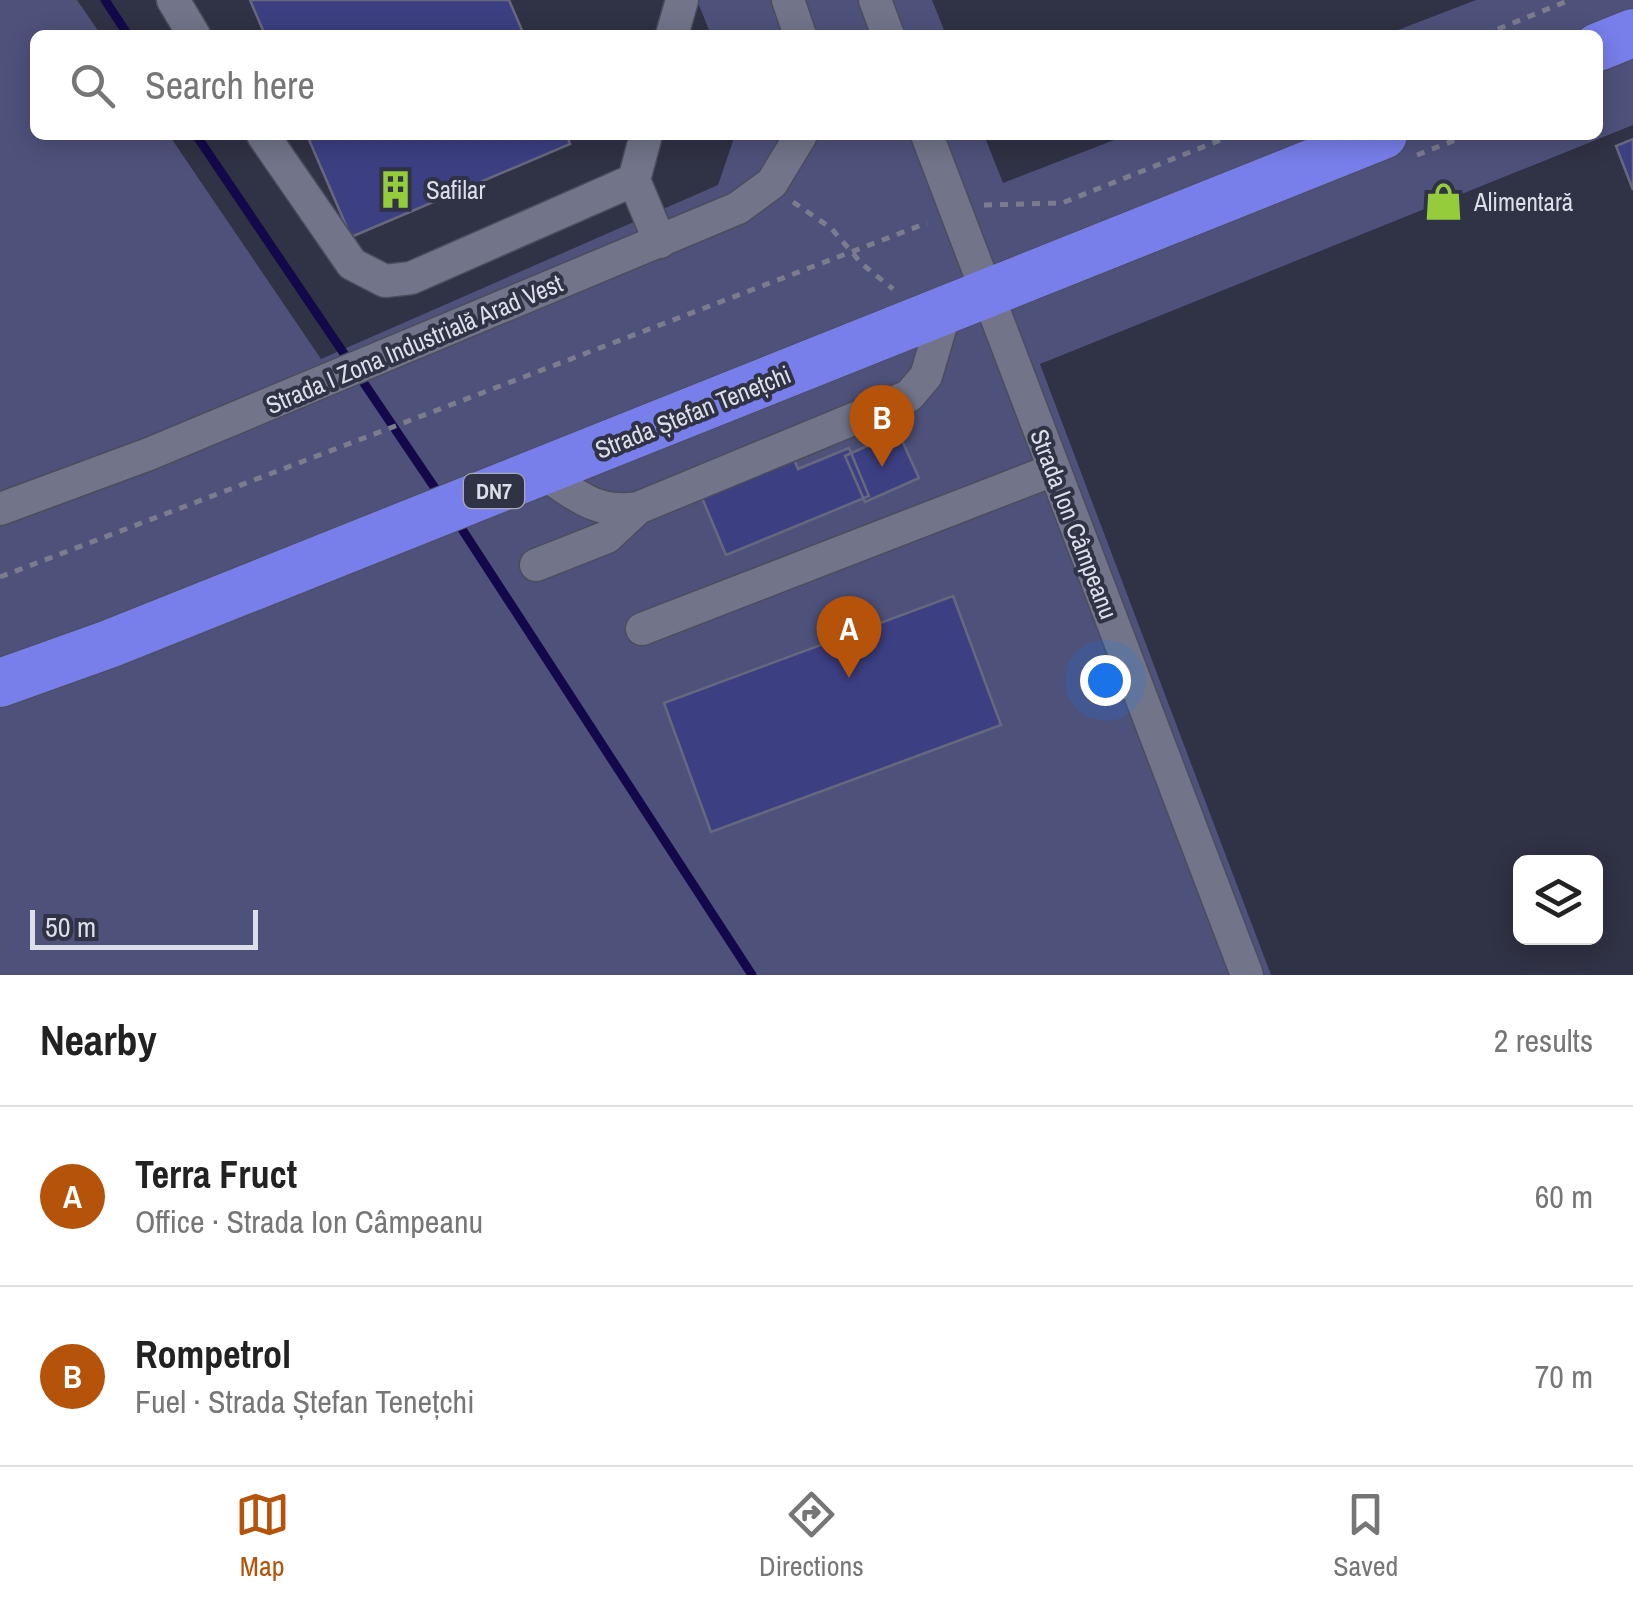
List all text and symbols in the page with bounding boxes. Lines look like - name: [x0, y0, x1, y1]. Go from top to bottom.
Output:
- search box: [30, 30, 1603, 140]
- icon: search: [65, 58, 120, 113]
- text: Search here: [145, 60, 315, 111]
- building icon: Safilar: [375, 169, 417, 211]
- place label: Safilar: [426, 173, 485, 207]
- shop icon: Alimentară: [1423, 181, 1465, 223]
- place label: Alimentară: [1473, 185, 1574, 219]
- street label: Strada I Zona Industrială Arad Vest: [260, 266, 568, 422]
- street label: Strada Ștefan Tenețchi: [590, 357, 796, 467]
- pin: B: [850, 384, 914, 467]
- street label: Strada Ion Câmpeanu: [1022, 424, 1126, 624]
- road number: DN7: [464, 474, 524, 508]
- pin: A: [816, 596, 882, 678]
- your location: [1080, 655, 1131, 706]
- map controls: [1513, 855, 1603, 945]
- button: layers: [1513, 855, 1603, 945]
- scale bar: [30, 905, 258, 950]
- text: 50 m: [45, 908, 96, 946]
- text: Nearby: [40, 1012, 157, 1068]
- text: 2 results: [1494, 1019, 1593, 1062]
- text: Terra Fruct: [135, 1149, 297, 1200]
- text: A: [63, 1175, 82, 1218]
- text: 60 m: [1535, 1175, 1593, 1218]
- text: Office · Strada Ion Câmpeanu: [135, 1200, 483, 1243]
- text: Rompetrol: [135, 1329, 291, 1380]
- text: B: [63, 1355, 82, 1398]
- text: 70 m: [1535, 1355, 1593, 1398]
- text: Fuel · Strada Ștefan Tenețchi: [135, 1380, 474, 1423]
- tab: Map: [235, 1487, 290, 1585]
- tab: Directions: [759, 1487, 864, 1585]
- tab: Saved: [1333, 1487, 1398, 1585]

